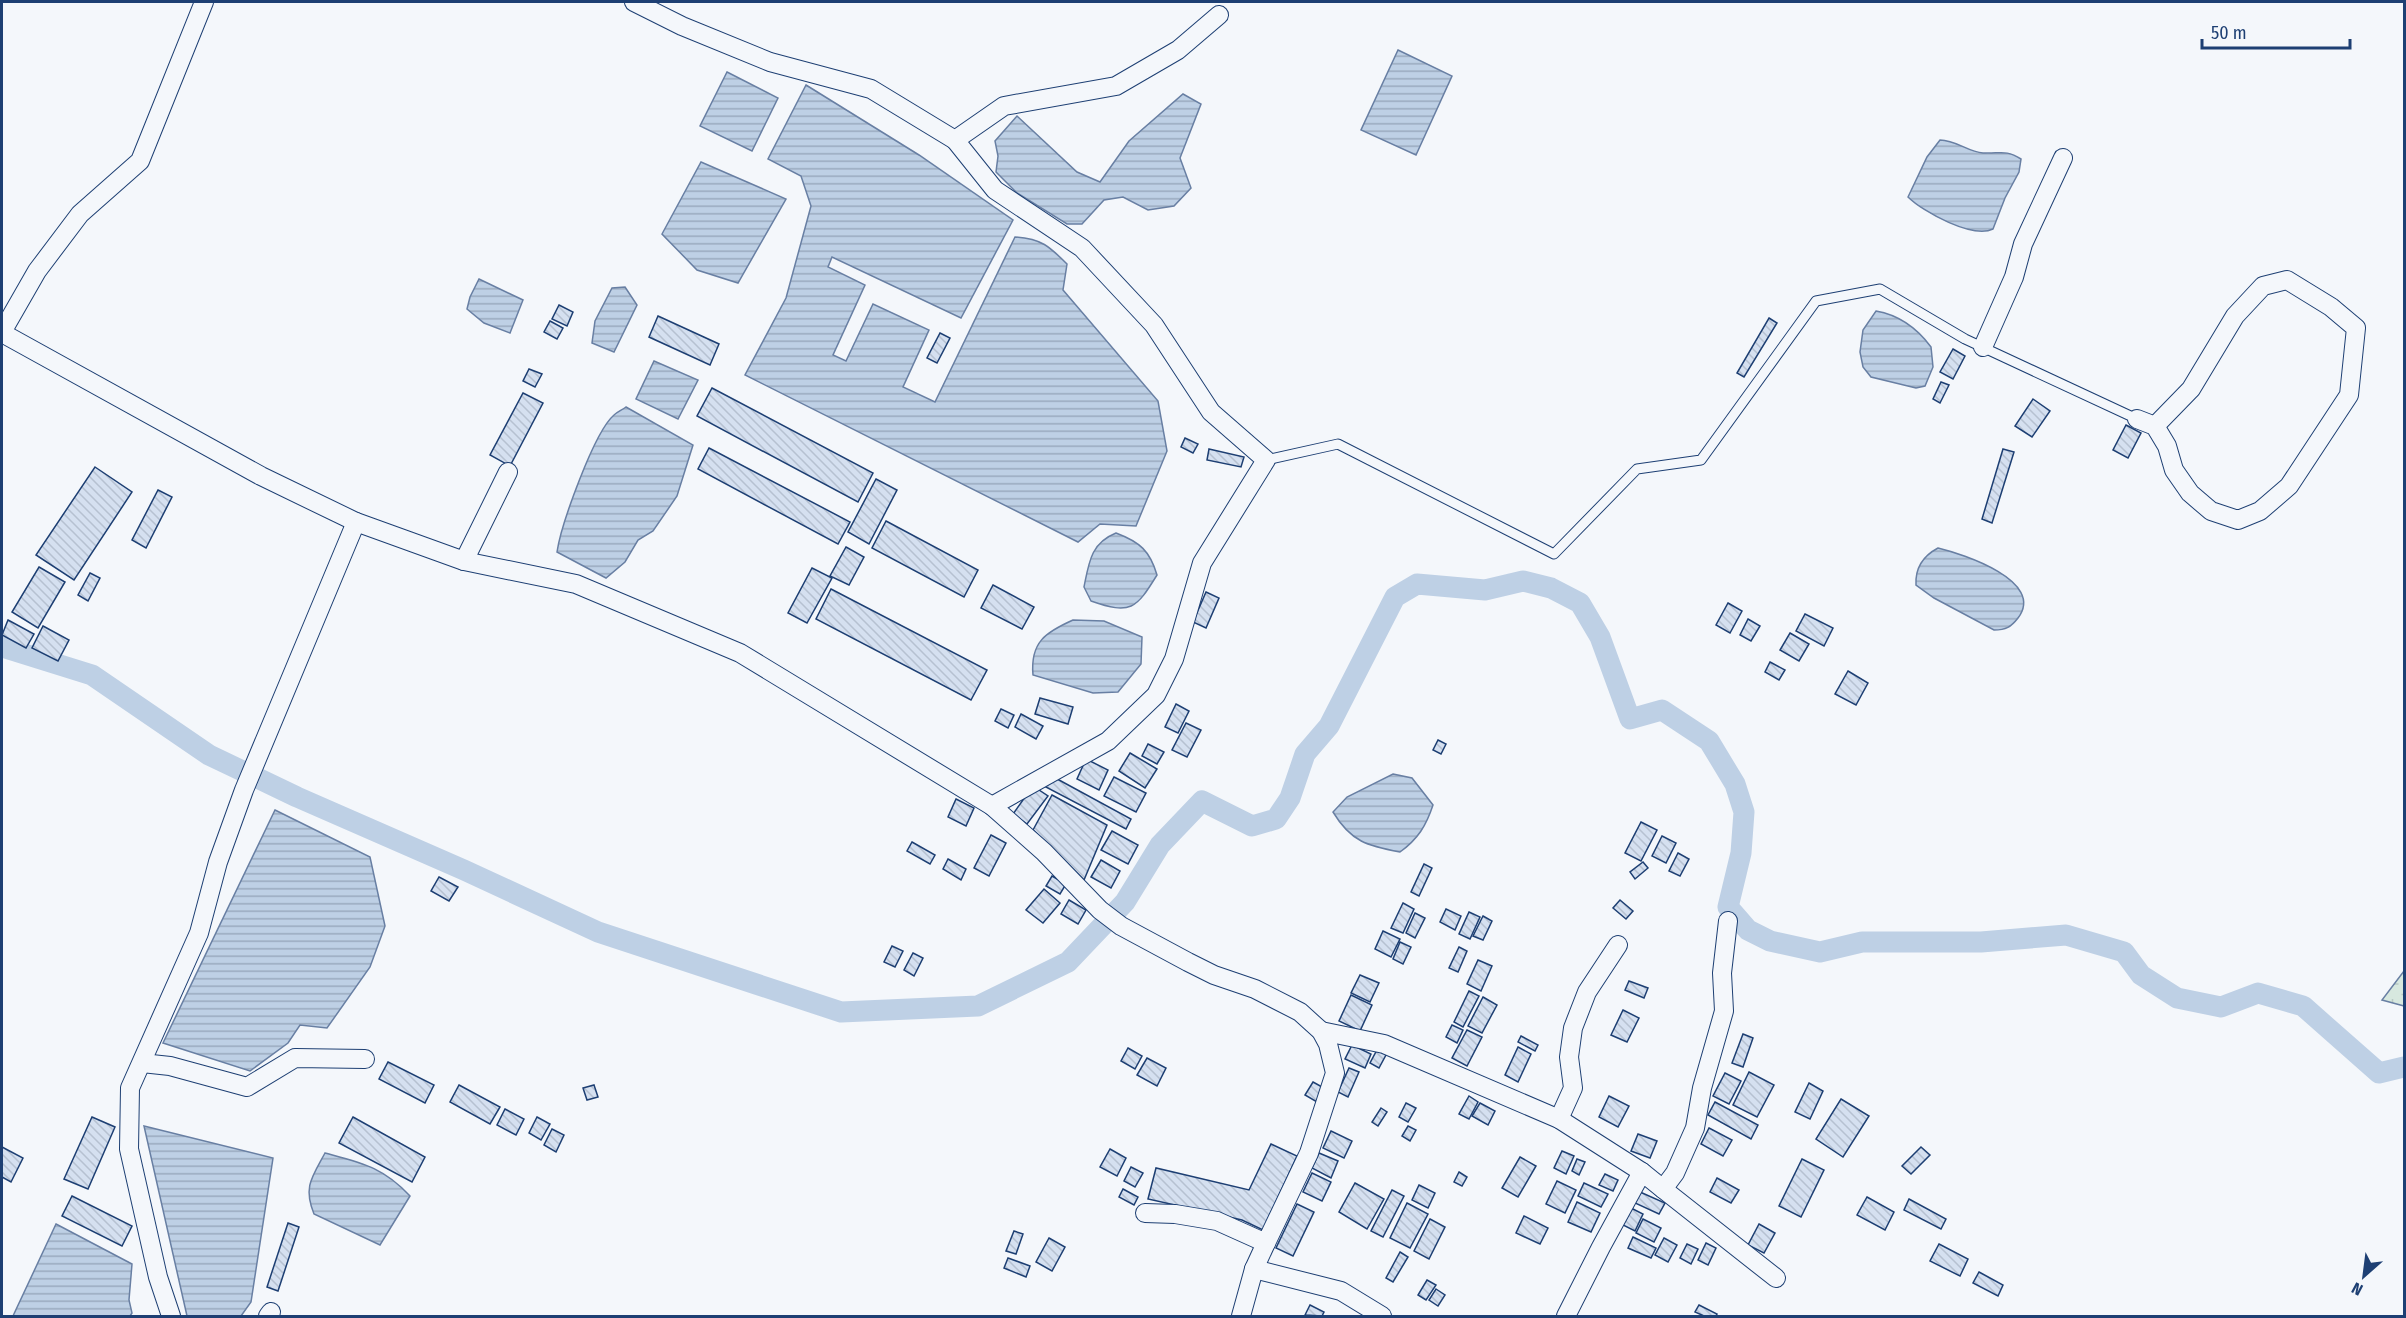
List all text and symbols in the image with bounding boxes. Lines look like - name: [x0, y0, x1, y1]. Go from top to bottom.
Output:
- scale bar: [2202, 12, 2350, 50]
- text: 50 m: [2211, 22, 2247, 44]
- north arrow: [2334, 1246, 2394, 1306]
- text: N: [2348, 1278, 2366, 1299]

